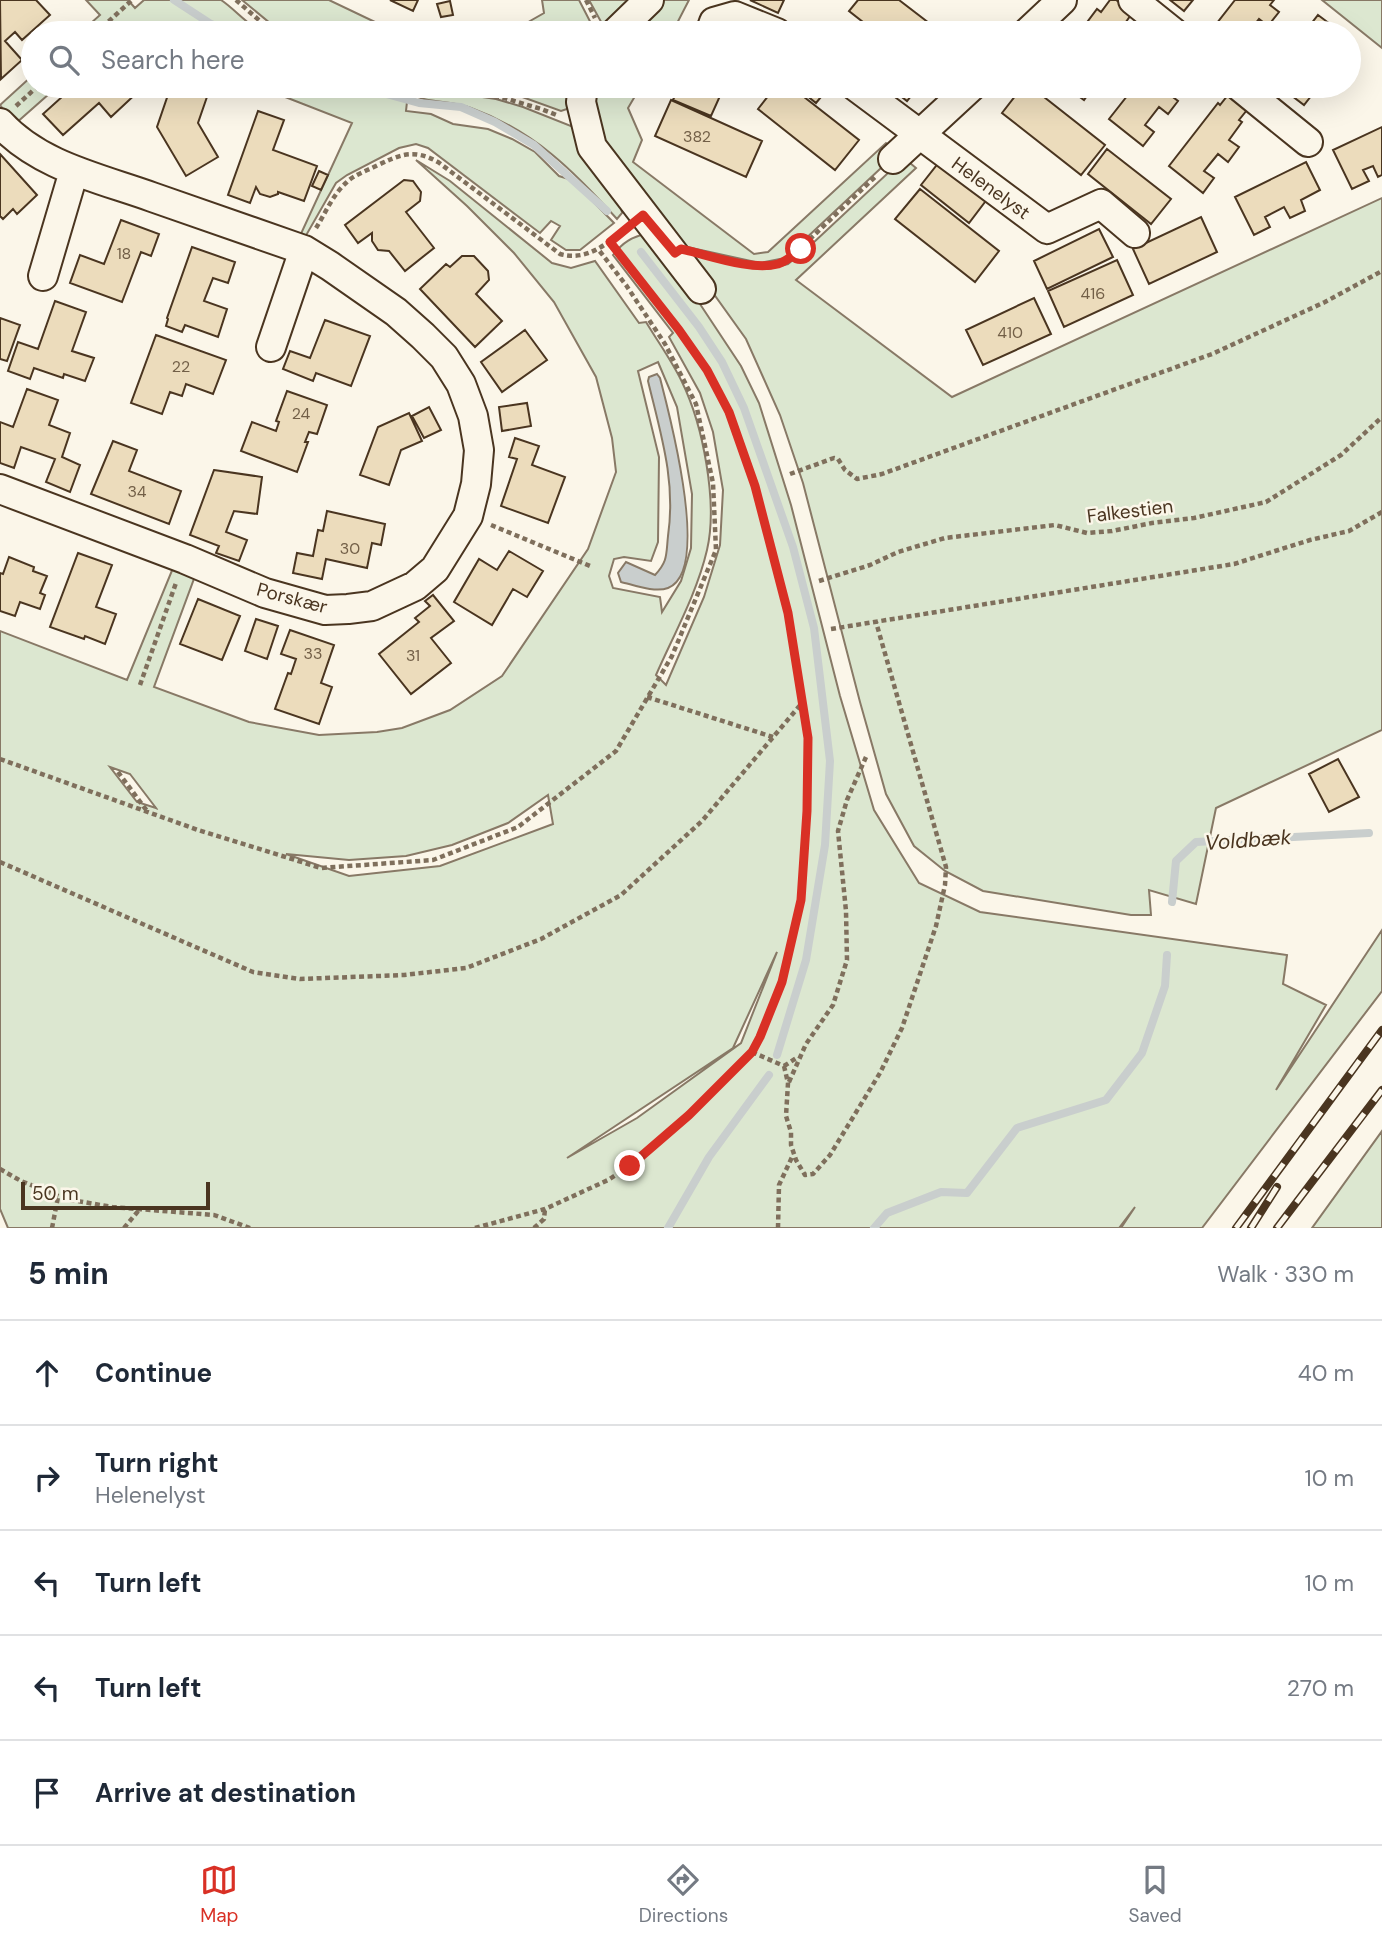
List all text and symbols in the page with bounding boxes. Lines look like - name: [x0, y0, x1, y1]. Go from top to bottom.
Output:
- search box: [21, 21, 1361, 98]
- icon: search: [45, 41, 83, 79]
- text: Search here: [101, 43, 244, 77]
- house number: 382: [683, 126, 711, 147]
- street label: Helenelyst: [947, 151, 1035, 225]
- route start: [785, 233, 816, 264]
- house number: 18: [117, 243, 131, 264]
- house number: 416: [1081, 283, 1105, 304]
- house number: 410: [997, 322, 1023, 343]
- house number: 22: [172, 356, 190, 377]
- house number: 24: [292, 403, 311, 424]
- house number: 34: [127, 481, 147, 502]
- street label: Falkestien: [1085, 493, 1175, 529]
- house number: 30: [340, 538, 360, 559]
- street label: Porskær: [254, 577, 330, 619]
- house number: 33: [304, 643, 322, 664]
- house number: 31: [406, 645, 420, 666]
- water label: Voldbæk: [1204, 823, 1292, 857]
- route end: [614, 1150, 645, 1181]
- scale bar: [21, 1179, 210, 1211]
- text: 50 m: [32, 1181, 79, 1206]
- text: 5 min: [28, 1254, 109, 1293]
- text: Walk · 330 m: [1217, 1259, 1354, 1289]
- icon: ahead: [28, 1354, 66, 1392]
- text: Continue: [95, 1356, 212, 1390]
- text: 40 m: [1298, 1358, 1354, 1388]
- text: Turn right: [95, 1446, 219, 1480]
- icon: right: [28, 1459, 66, 1497]
- text: 10 m: [1304, 1463, 1354, 1493]
- text: Helenelyst: [95, 1480, 206, 1510]
- icon: left: [28, 1564, 66, 1602]
- text: Turn left: [95, 1566, 202, 1600]
- text: 10 m: [1304, 1568, 1354, 1598]
- icon: left: [28, 1669, 66, 1707]
- text: Turn left: [95, 1671, 202, 1705]
- text: 270 m: [1287, 1673, 1354, 1703]
- icon: arrive: [28, 1774, 66, 1812]
- text: Arrive at destination: [95, 1776, 356, 1810]
- tab: Map: [200, 1861, 238, 1928]
- tab: Directions: [639, 1861, 728, 1928]
- tab: Saved: [1129, 1861, 1182, 1928]

